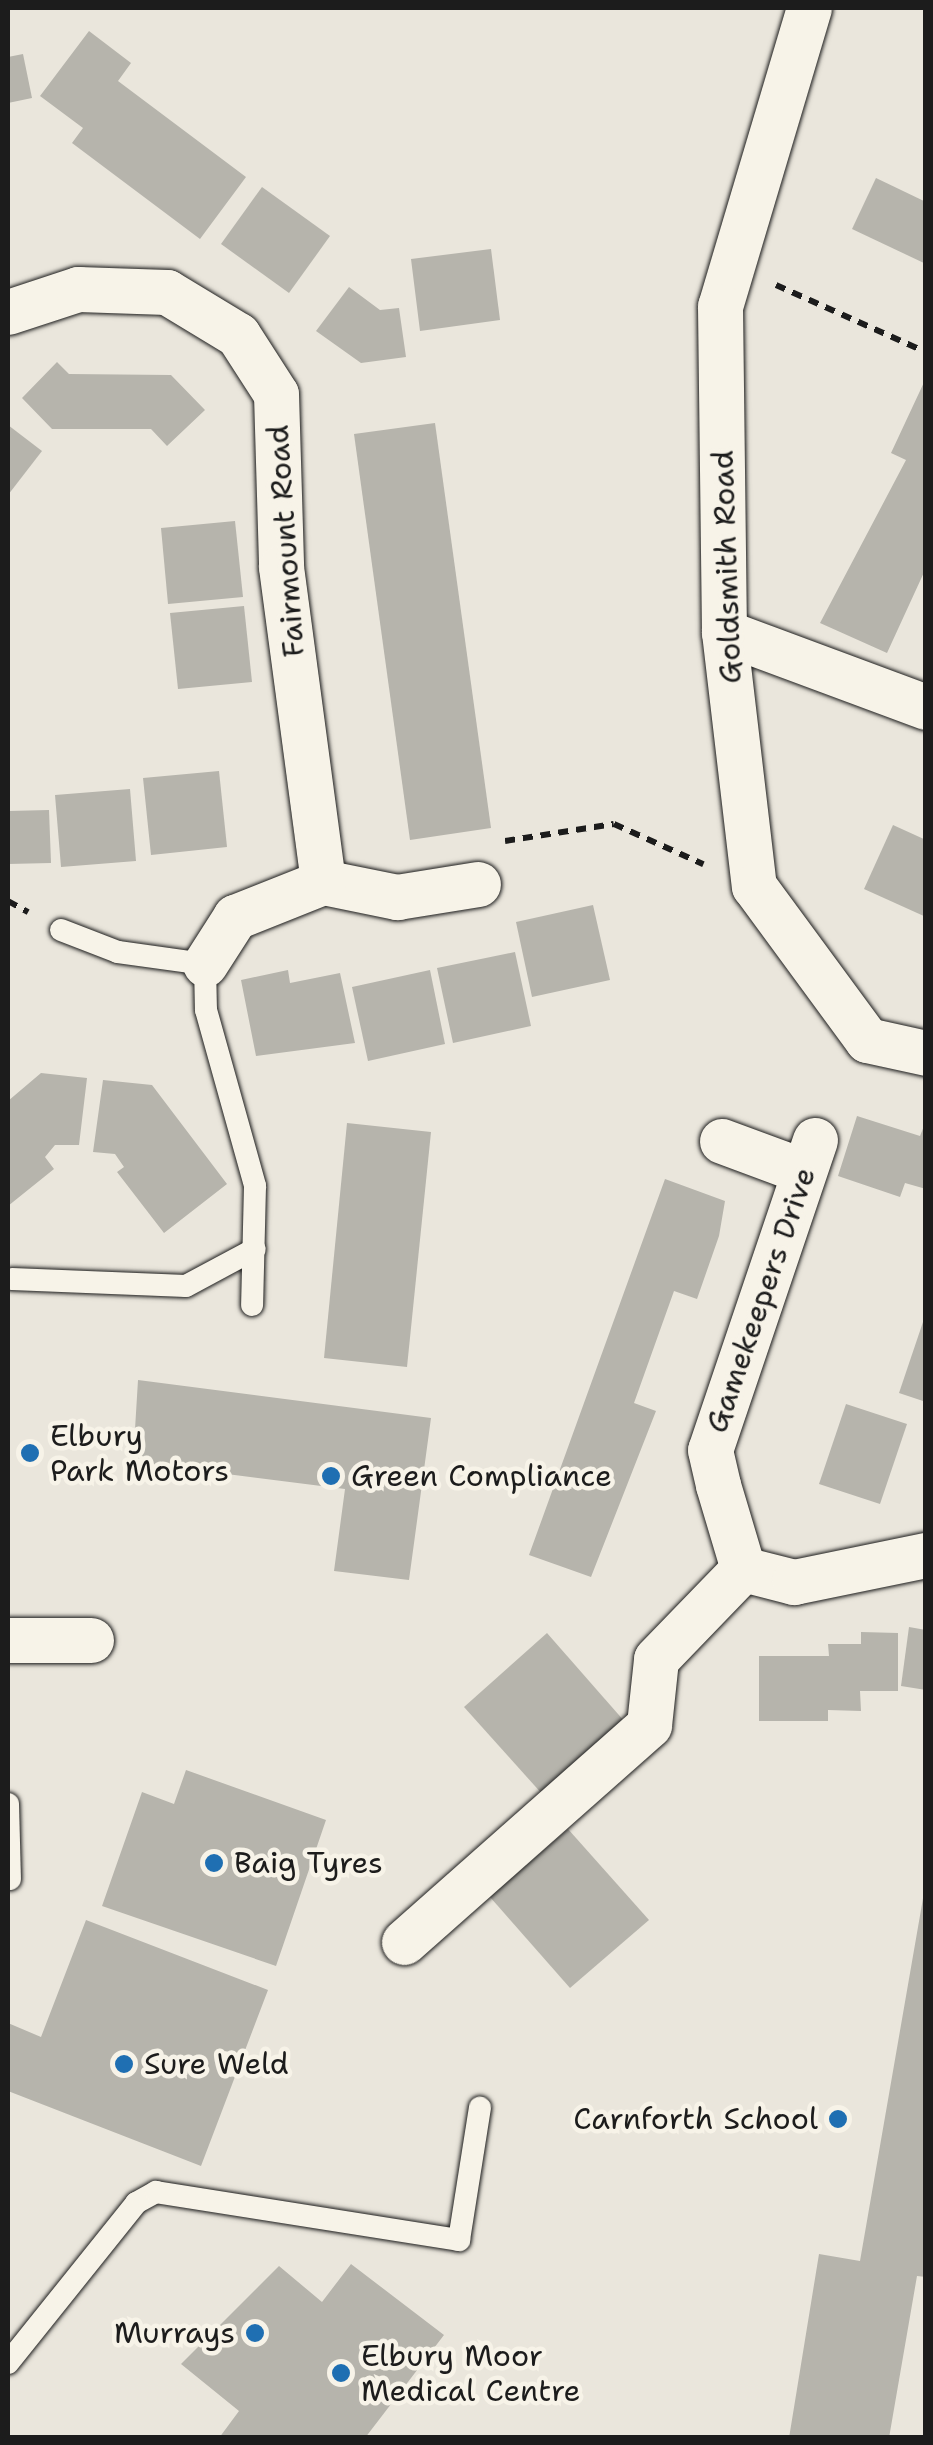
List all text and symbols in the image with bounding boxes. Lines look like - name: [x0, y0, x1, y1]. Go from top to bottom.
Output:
- street label: Fairmount Road: [260, 424, 312, 658]
- street label: Goldsmith Road: [705, 450, 749, 684]
- street label: Gamekeepers Drive: [699, 1163, 823, 1437]
- place label: Elbury Park Motors: [50, 1418, 229, 1488]
- marker: Elbury Park Motors: [19, 1442, 41, 1464]
- place label: Green Compliance: [351, 1458, 612, 1494]
- marker: Green Compliance: [320, 1465, 342, 1487]
- place label: Baig Tyres: [234, 1845, 383, 1881]
- marker: Baig Tyres: [203, 1852, 225, 1874]
- place label: Sure Weld: [144, 2046, 289, 2082]
- marker: Sure Weld: [113, 2053, 135, 2075]
- place label: Carnforth School: [573, 2101, 818, 2137]
- marker: Carnforth School: [827, 2108, 849, 2130]
- place label: Murrays: [114, 2315, 235, 2351]
- marker: Murrays: [244, 2322, 266, 2344]
- place label: Elbury Moor Medical Centre: [361, 2338, 580, 2408]
- marker: Elbury Moor Medical Centre: [330, 2362, 352, 2384]

